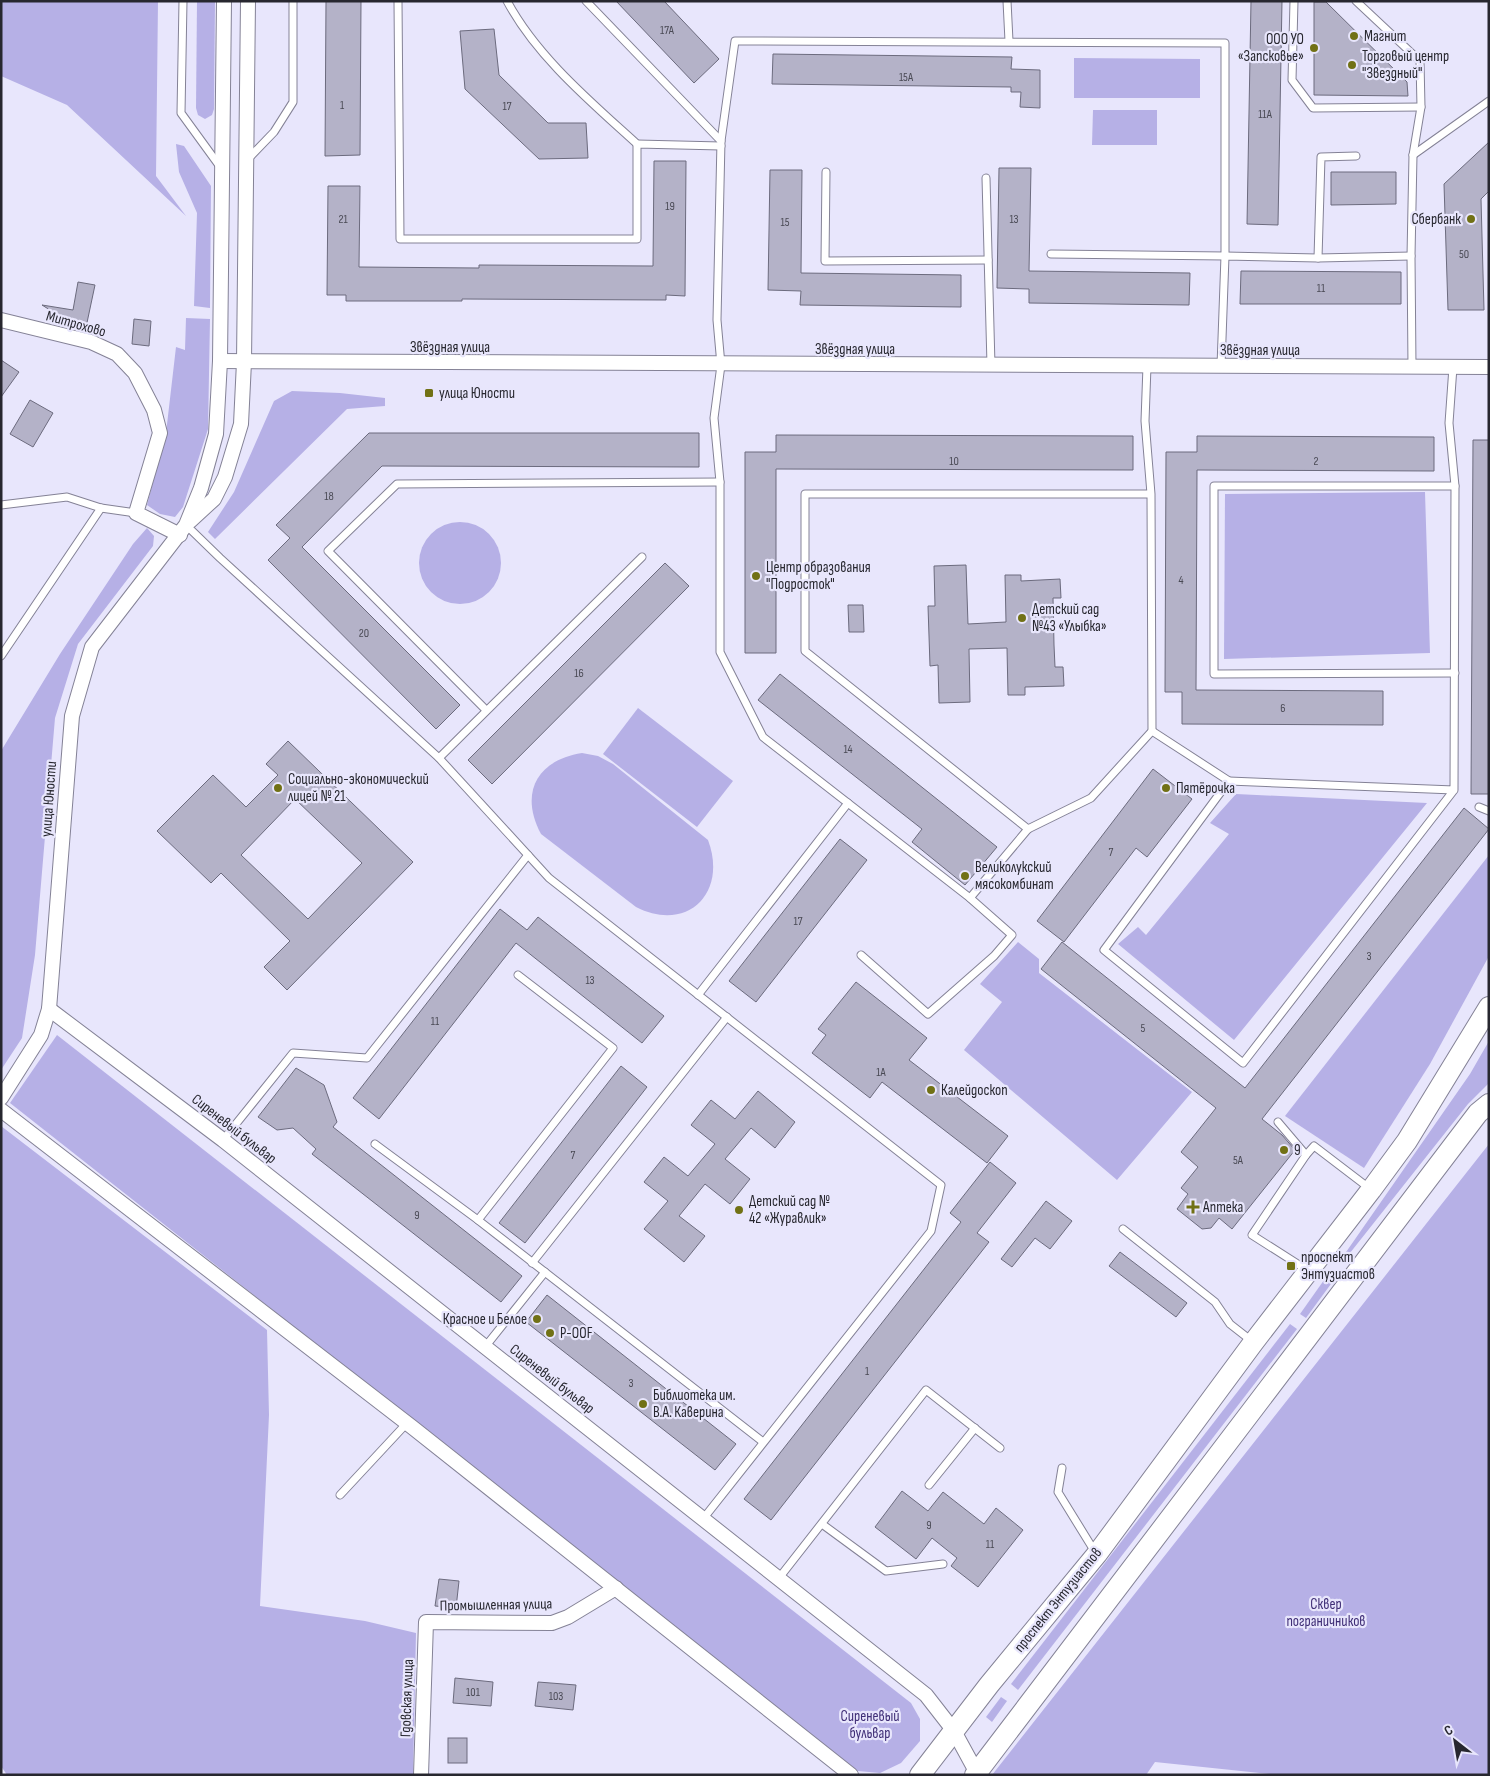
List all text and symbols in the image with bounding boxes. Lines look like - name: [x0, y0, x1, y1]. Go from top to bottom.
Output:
- house number: 17А: [660, 23, 675, 38]
- place label: Магнит: [1364, 27, 1406, 46]
- place label: ООО УО «Запсковье»: [1238, 30, 1304, 66]
- marker: Магнит: [1348, 30, 1360, 42]
- marker: ООО УО «Запсковье»: [1308, 42, 1320, 54]
- place label: Торговый центр "Звездный": [1362, 47, 1449, 83]
- marker: Торговый центр "Звездный": [1346, 59, 1358, 71]
- house number: 15А: [899, 70, 914, 85]
- house number: 1: [340, 98, 345, 113]
- house number: 17: [503, 99, 512, 114]
- house number: 11А: [1258, 107, 1273, 122]
- house number: 19: [665, 199, 675, 214]
- place label: Сбербанк: [1411, 210, 1461, 229]
- house number: 21: [338, 212, 348, 227]
- house number: 13: [1009, 212, 1019, 227]
- marker: Сбербанк: [1465, 213, 1477, 225]
- house number: 15: [780, 215, 790, 230]
- house number: 50: [1459, 247, 1469, 262]
- house number: 11: [1317, 281, 1326, 296]
- street label: Митрохово: [44, 306, 108, 342]
- street label: Звёздная улица: [410, 338, 490, 357]
- street label: Звёздная улица: [815, 340, 895, 359]
- street label: Звёздная улица: [1220, 341, 1300, 360]
- place label: улица Юности: [439, 384, 515, 403]
- marker: улица Юности: [423, 387, 435, 399]
- house number: 10: [949, 454, 959, 469]
- house number: 2: [1314, 454, 1319, 469]
- house number: 18: [324, 489, 334, 504]
- place label: Центр образования "Подросток": [766, 558, 871, 594]
- marker: Центр образования "Подросток": [750, 570, 762, 582]
- house number: 4: [1178, 573, 1184, 588]
- place label: Детский сад №43 «Улыбка»: [1032, 600, 1107, 636]
- marker: Детский сад №43 «Улыбка»: [1016, 612, 1028, 624]
- house number: 20: [359, 626, 369, 641]
- house number: 16: [574, 666, 584, 681]
- house number: 6: [1280, 701, 1286, 716]
- house number: 14: [843, 742, 853, 757]
- street label: улица Юности: [37, 760, 61, 838]
- place label: Социально-экономический лицей № 21: [288, 770, 429, 806]
- place label: Пятёрочка: [1176, 779, 1235, 798]
- marker: Социально-экономический лицей № 21: [272, 782, 284, 794]
- marker: Пятёрочка: [1160, 782, 1172, 794]
- house number: 7: [1109, 845, 1114, 860]
- place label: Великолукский мясокомбинат: [975, 858, 1054, 894]
- marker: Великолукский мясокомбинат: [959, 870, 971, 882]
- house number: 17: [794, 914, 803, 929]
- house number: 3: [1366, 949, 1372, 964]
- house number: 13: [585, 973, 595, 988]
- house number: 11: [431, 1014, 440, 1029]
- house number: 5: [1141, 1021, 1146, 1036]
- house number: 1А: [876, 1065, 887, 1080]
- place label: Калейдоскоп: [941, 1081, 1008, 1100]
- marker: Калейдоскоп: [925, 1084, 937, 1096]
- street label: Сиреневый бульвар: [188, 1090, 280, 1168]
- place label: 9: [1294, 1141, 1301, 1160]
- marker: 9: [1278, 1144, 1290, 1156]
- house number: 7: [571, 1148, 576, 1163]
- house number: 5А: [1233, 1153, 1244, 1168]
- place label: Детский сад № 42 «Журавлик»: [749, 1192, 830, 1228]
- place label: Аптека: [1202, 1198, 1243, 1217]
- marker: Аптека: [1187, 1201, 1199, 1213]
- marker: Детский сад № 42 «Журавлик»: [733, 1204, 745, 1216]
- house number: 9: [414, 1208, 420, 1223]
- place label: проспект Энтузиастов: [1301, 1248, 1375, 1284]
- marker: проспект Энтузиастов: [1285, 1260, 1297, 1272]
- place label: Красное и Белое: [443, 1310, 527, 1329]
- marker: Красное и Белое: [531, 1313, 543, 1325]
- place label: P-OOF: [560, 1324, 593, 1343]
- marker: P-OOF: [544, 1327, 556, 1339]
- street label: Сиреневый бульвар: [506, 1340, 598, 1418]
- house number: 1: [865, 1364, 870, 1379]
- house number: 3: [628, 1376, 634, 1391]
- place label: Библиотека им. В.А. Каверина: [653, 1386, 736, 1422]
- marker: Библиотека им. В.А. Каверина: [637, 1398, 649, 1410]
- house number: 9: [926, 1518, 932, 1533]
- house number: 11: [986, 1537, 995, 1552]
- street label: проспект Энтузиастов: [1010, 1544, 1106, 1656]
- street label: Промышленная улица: [440, 1595, 553, 1615]
- park label: Сквер пограничников: [1286, 1595, 1366, 1631]
- street label: Гдовская улица: [396, 1658, 418, 1737]
- house number: 101: [466, 1685, 481, 1700]
- house number: 103: [549, 1689, 563, 1704]
- park label: Сиреневый бульвар: [840, 1707, 900, 1743]
- north arrow: [1430, 1716, 1480, 1766]
- text: С: [1441, 1721, 1456, 1739]

